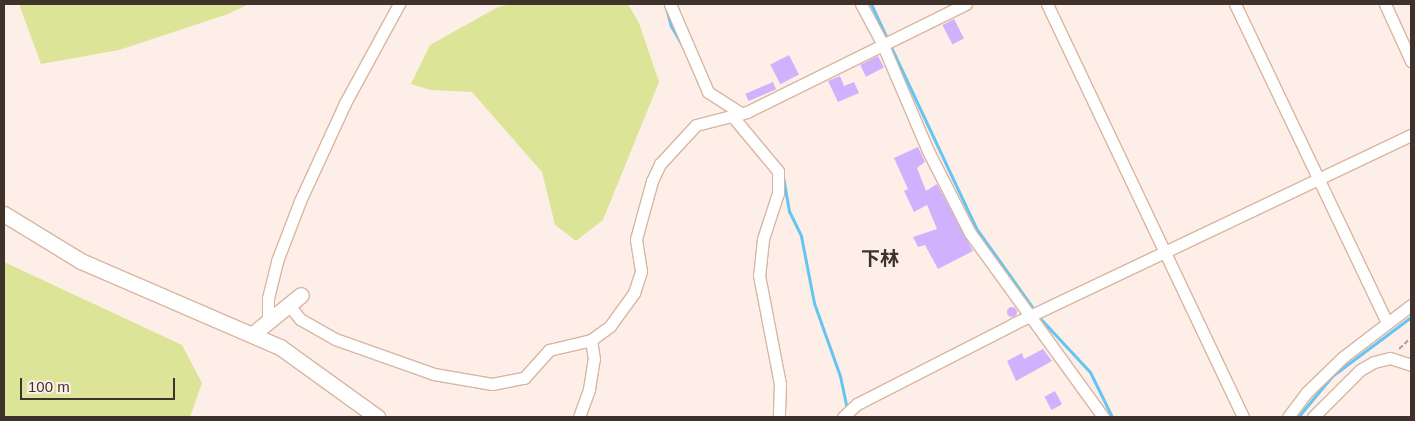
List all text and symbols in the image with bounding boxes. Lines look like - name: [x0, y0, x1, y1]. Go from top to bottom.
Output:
- district label: 下林: [861, 248, 899, 270]
- scale bar: [22, 368, 178, 400]
- text: 100 m: [28, 378, 70, 395]

